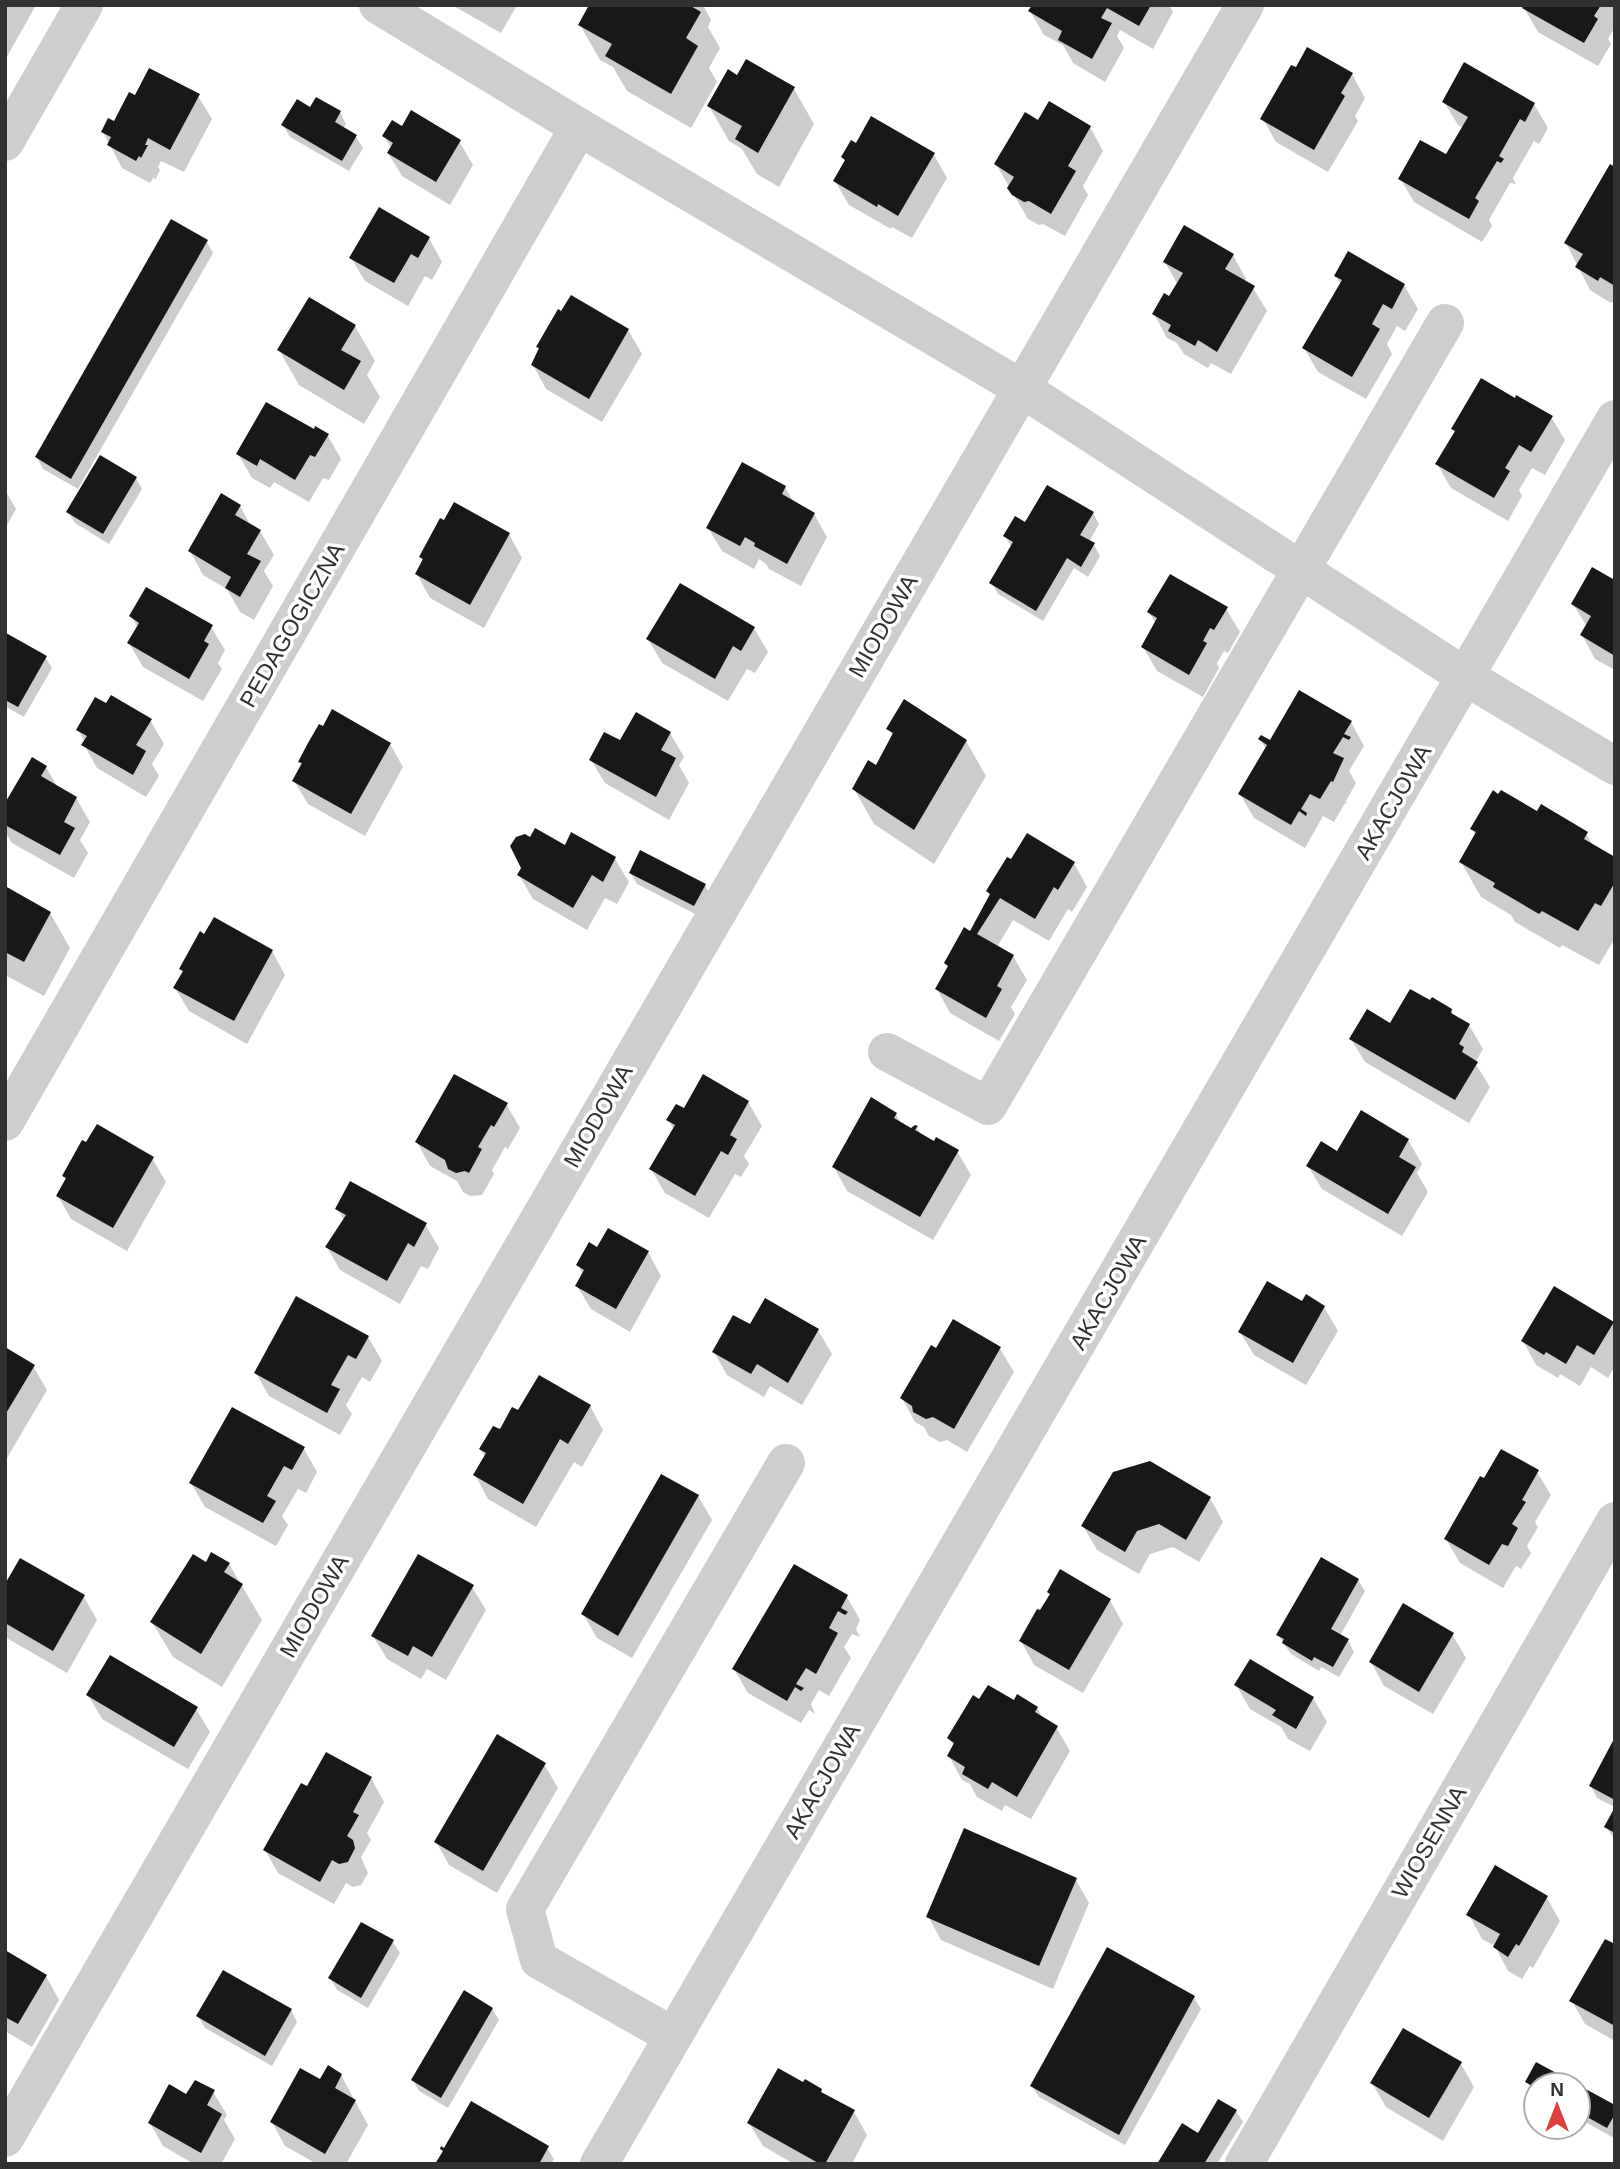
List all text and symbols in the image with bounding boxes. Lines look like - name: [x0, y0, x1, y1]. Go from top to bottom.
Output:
- street label: PEDAGOGICZNA: [234, 538, 350, 712]
- street label: MIODOWA: [843, 570, 923, 682]
- street label: AKACJOWA: [1350, 739, 1437, 864]
- street label: MIODOWA: [558, 1060, 638, 1172]
- street label: AKACJOWA: [1065, 1229, 1152, 1354]
- street label: MIODOWA: [274, 1550, 354, 1662]
- street label: AKACJOWA: [779, 1718, 866, 1843]
- street label: WIOSENNA: [1386, 1781, 1472, 1903]
- north arrow: [1522, 2071, 1592, 2141]
- text: N: [1550, 2079, 1564, 2100]

